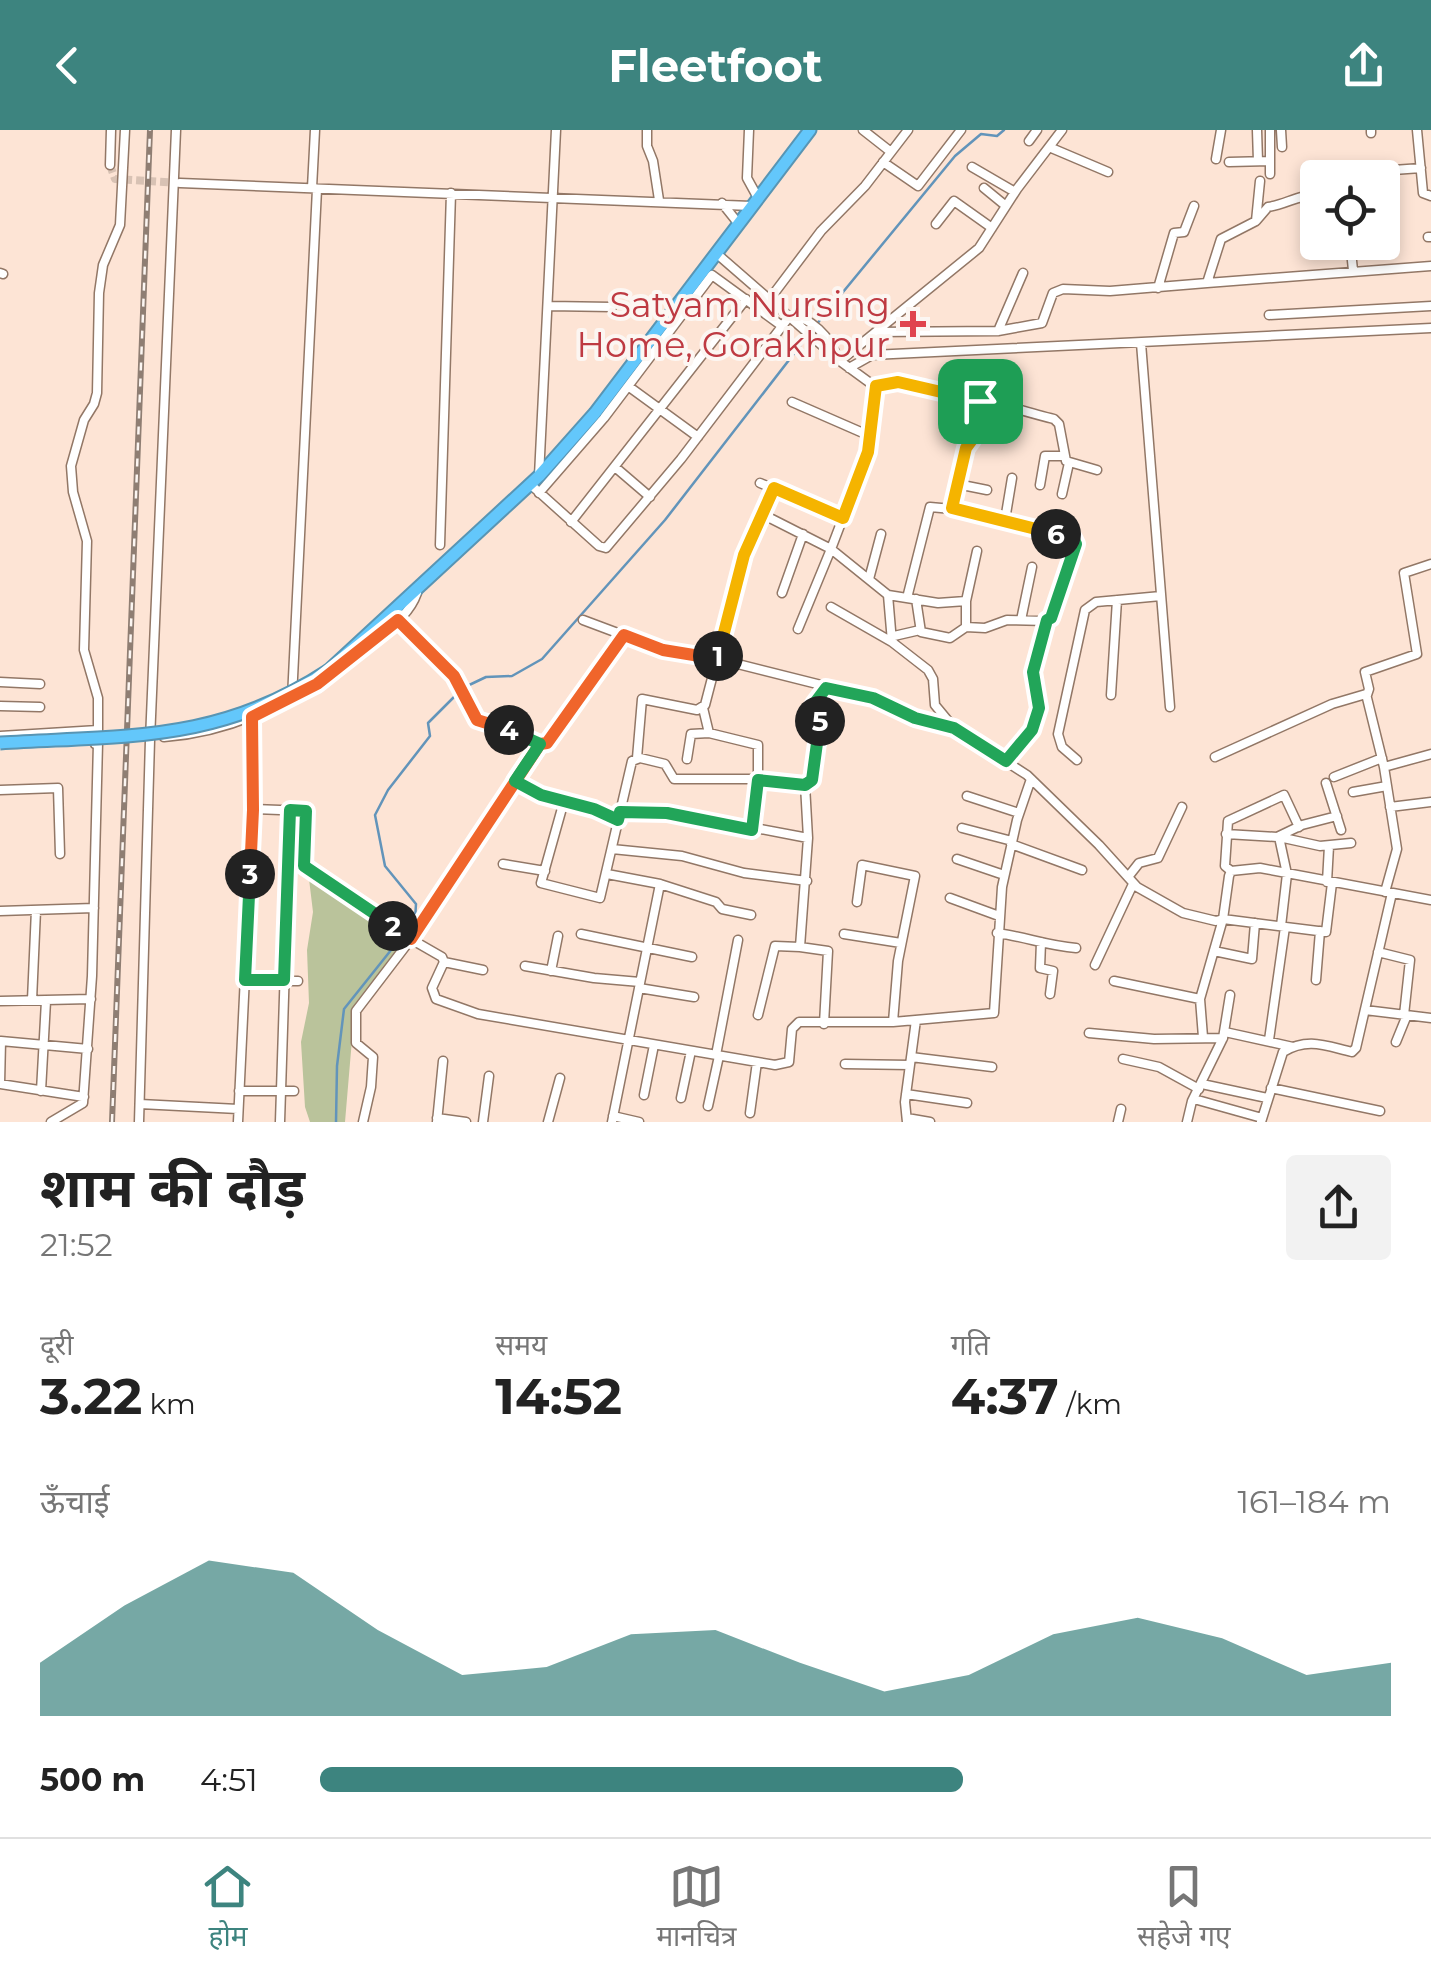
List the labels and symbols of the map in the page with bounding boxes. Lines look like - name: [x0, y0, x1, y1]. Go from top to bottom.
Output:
- place label: Satyam Nursing Home, Gorakhpur: [577, 283, 890, 366]
- marker: Satyam Nursing Home, Gorakhpur: [900, 311, 926, 337]
- pin: [938, 359, 1023, 444]
- pin: 6: [1031, 509, 1081, 559]
- pin: 1: [693, 631, 743, 681]
- pin: 5: [795, 696, 845, 746]
- pin: 4: [484, 705, 534, 755]
- pin: 3: [225, 849, 275, 899]
- pin: 2: [368, 901, 418, 951]

